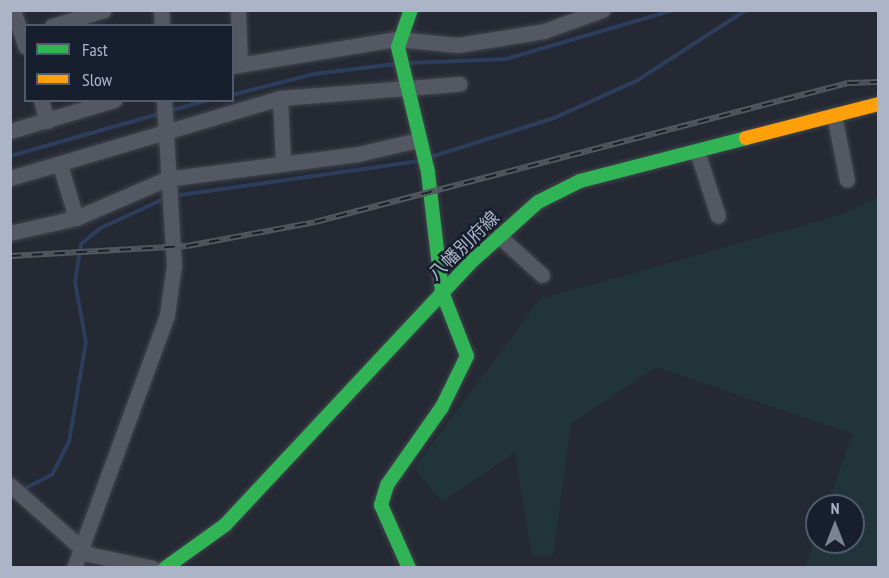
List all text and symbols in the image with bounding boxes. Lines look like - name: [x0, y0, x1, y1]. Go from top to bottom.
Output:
- legend: [24, 24, 234, 102]
- text: Fast: [82, 38, 108, 61]
- text: Slow: [82, 68, 112, 91]
- street label: 八幡別府線: [424, 207, 504, 285]
- north arrow: [805, 494, 865, 554]
- text: N: [831, 498, 839, 518]

